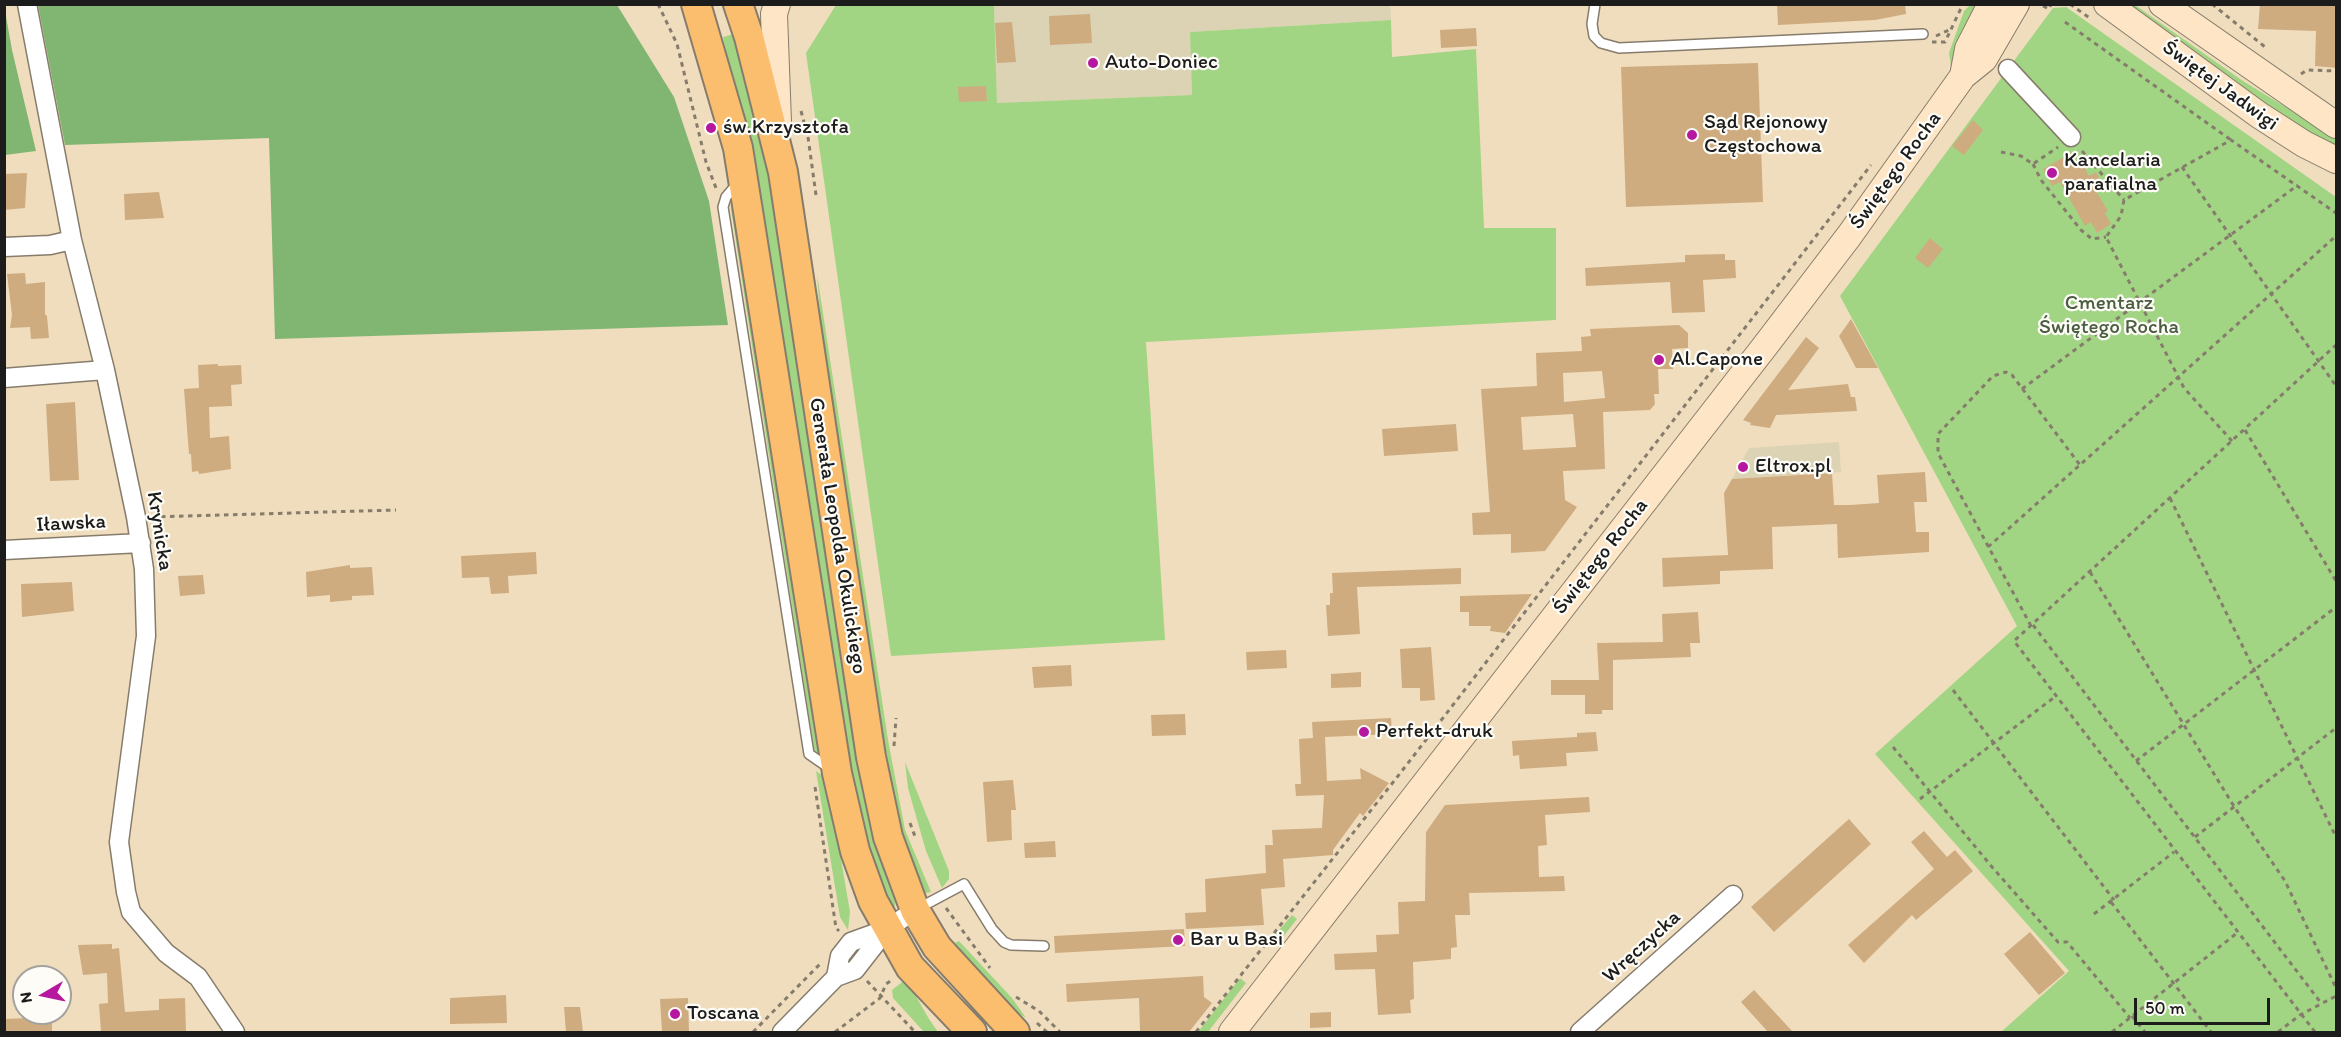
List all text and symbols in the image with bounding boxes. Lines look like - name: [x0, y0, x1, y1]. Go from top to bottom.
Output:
- street label: Świętej Jadwigi: [2157, 35, 2283, 137]
- place label: Auto-Doniec: [1105, 50, 1218, 76]
- marker: Auto-Doniec: [1086, 56, 1100, 70]
- street label: Świętego Rocha: [1845, 107, 1947, 235]
- place label: Sąd Rejonowy Częstochowa: [1704, 110, 1828, 160]
- place label: św.Krzysztofa: [723, 115, 849, 141]
- marker: św.Krzysztofa: [704, 121, 718, 135]
- marker: Sąd Rejonowy Częstochowa: [1685, 128, 1699, 142]
- place label: Kancelaria parafialna: [2064, 148, 2161, 198]
- marker: Kancelaria parafialna: [2045, 166, 2059, 180]
- park label: Cmentarz Świętego Rocha: [2039, 291, 2179, 341]
- place label: Al.Capone: [1671, 347, 1763, 373]
- marker: Al.Capone: [1652, 353, 1666, 367]
- street label: Generała Leopolda Okulickiego: [803, 396, 871, 676]
- place label: Eltrox.pl: [1755, 454, 1831, 480]
- marker: Eltrox.pl: [1736, 460, 1750, 474]
- street label: Krynicka: [140, 490, 178, 572]
- street label: Świętego Rocha: [1548, 494, 1654, 620]
- street label: Iławska: [36, 510, 106, 538]
- place label: Perfekt-druk: [1376, 719, 1493, 745]
- marker: Perfekt-druk: [1357, 725, 1371, 739]
- street label: Wręczycka: [1598, 905, 1686, 989]
- place label: Bar u Basi: [1190, 927, 1283, 953]
- marker: Bar u Basi: [1171, 933, 1185, 947]
- north arrow: [12, 965, 72, 1025]
- scale bar: [2137, 986, 2274, 1024]
- text: N: [15, 991, 36, 1004]
- text: 50 m: [2145, 997, 2185, 1019]
- place label: Toscana: [687, 1001, 759, 1027]
- marker: Toscana: [668, 1007, 682, 1021]

